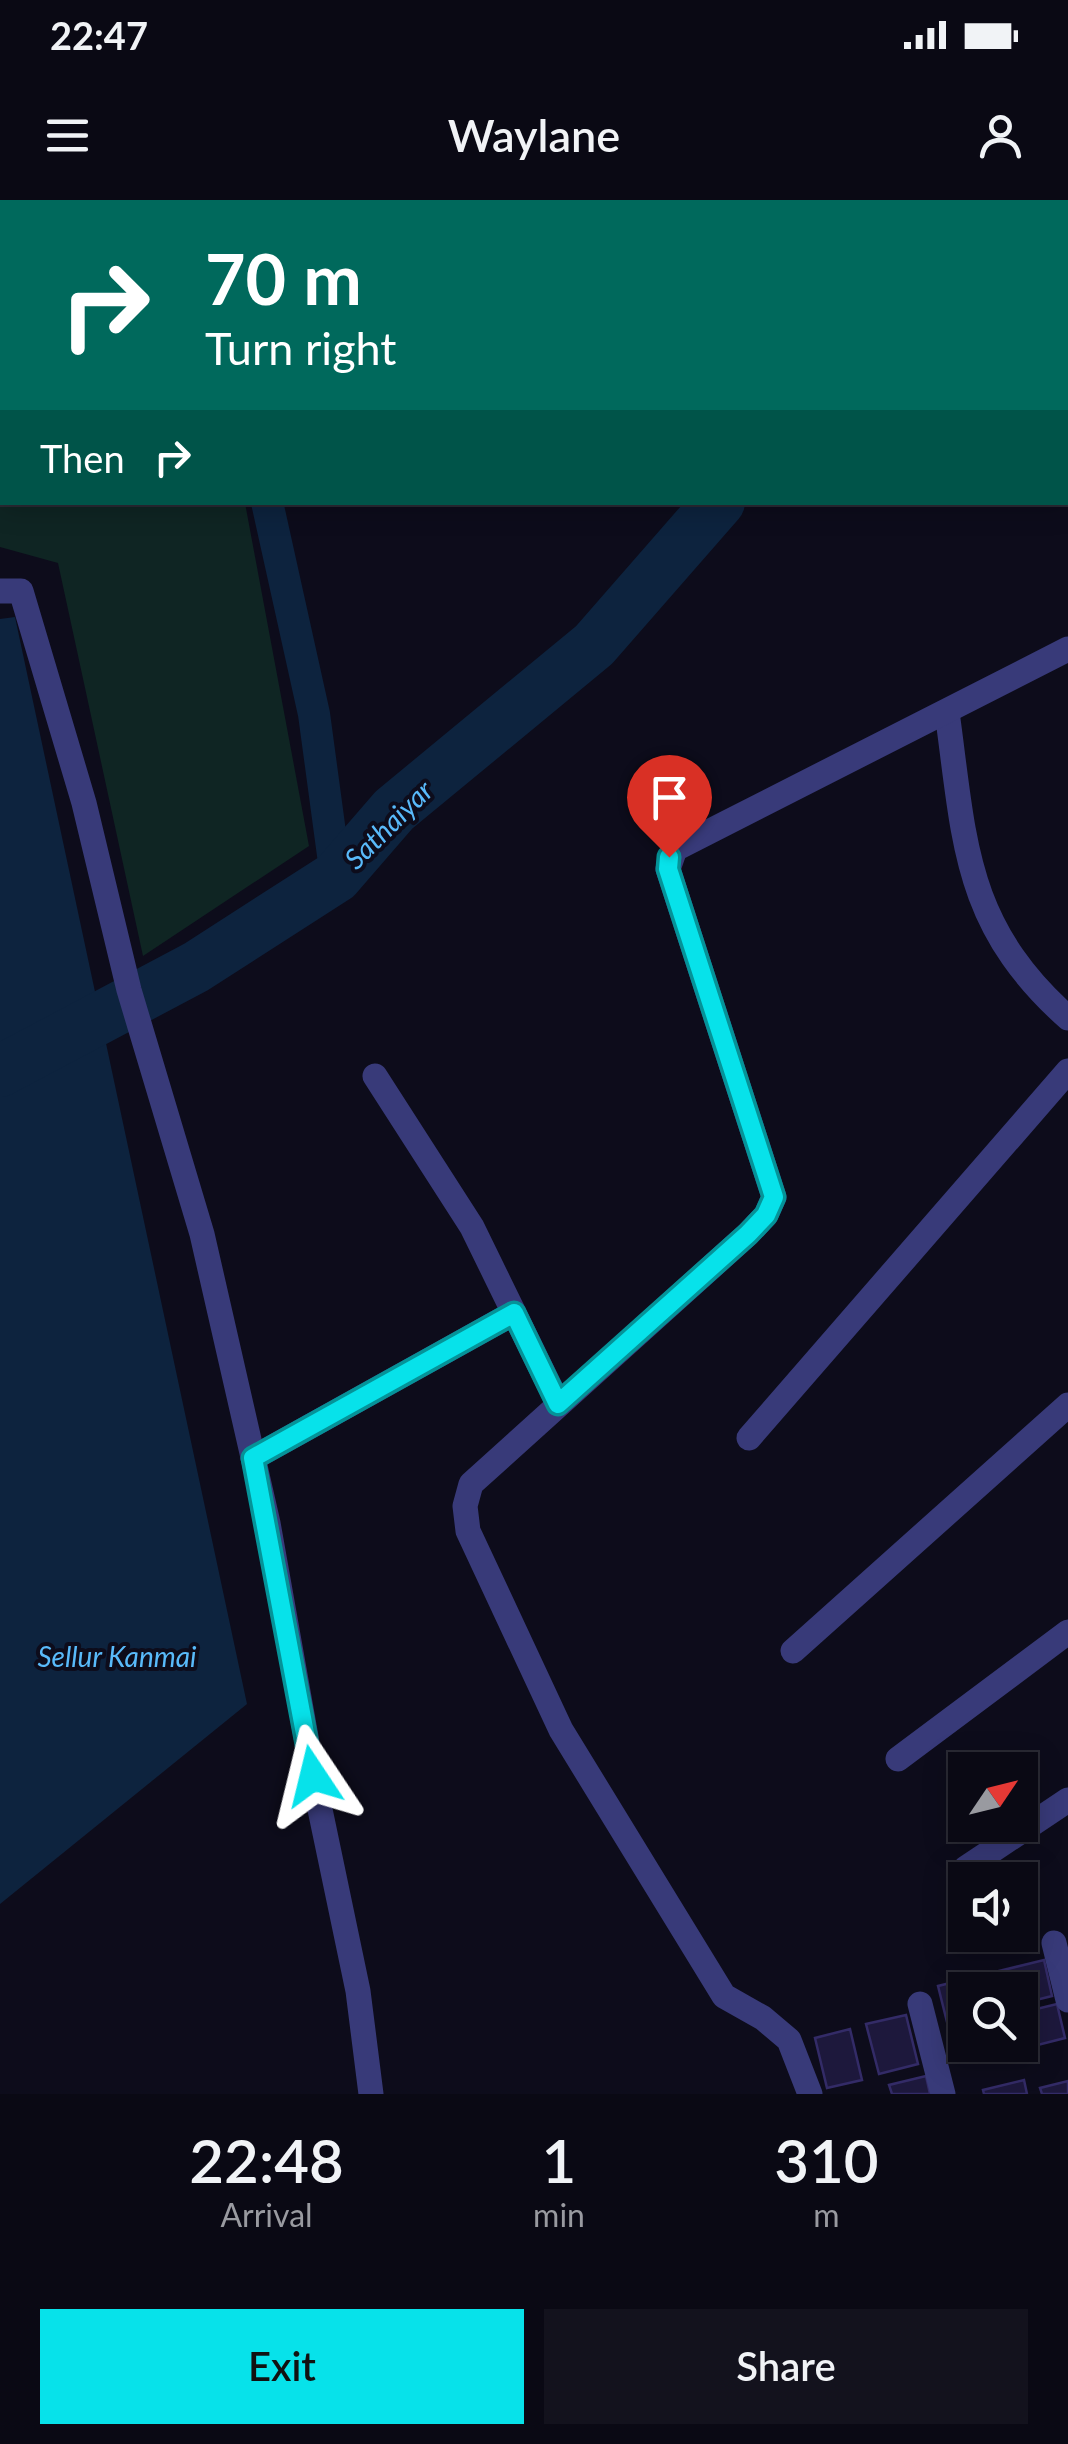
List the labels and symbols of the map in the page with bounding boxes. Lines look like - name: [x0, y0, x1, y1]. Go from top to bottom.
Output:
- pin: [627, 755, 712, 858]
- water label: Sathaiyar: [337, 773, 439, 875]
- water label: Sellur Kanmai: [37, 1639, 197, 1673]
- position arrow: [261, 1724, 365, 1828]
- north arrow: [948, 1752, 1038, 1842]

